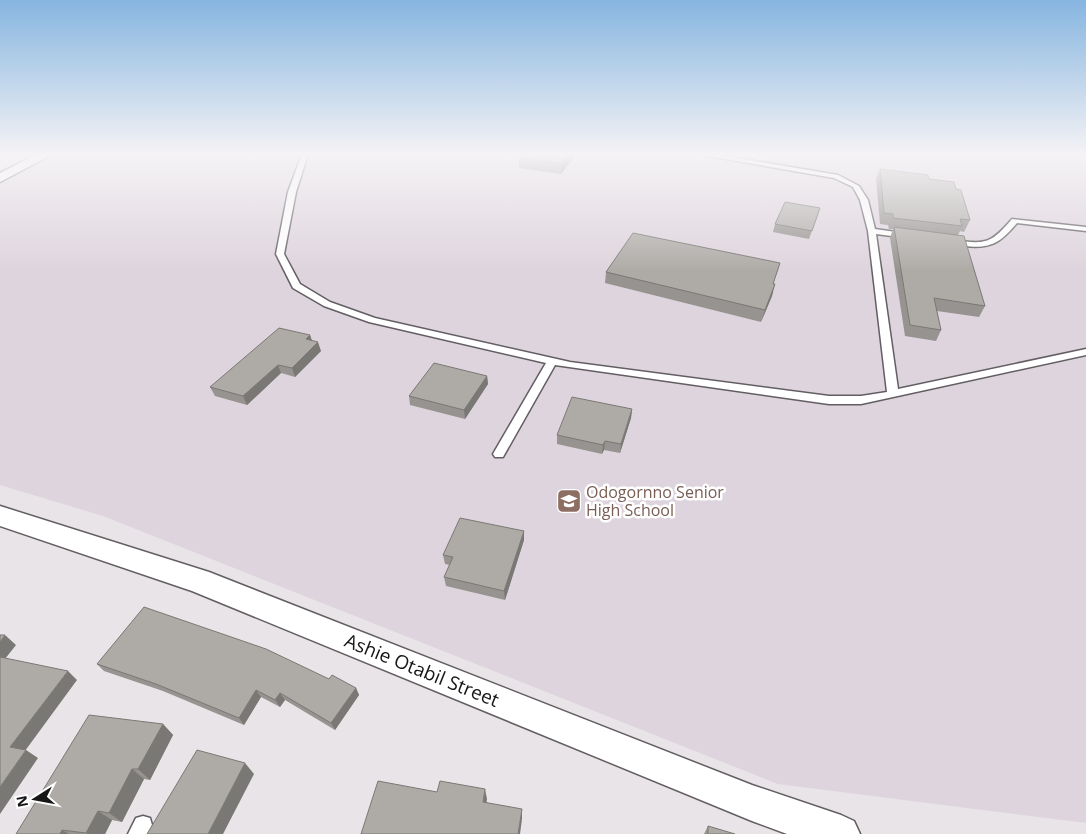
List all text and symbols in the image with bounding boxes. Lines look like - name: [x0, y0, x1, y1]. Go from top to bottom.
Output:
- place label: Odogornno Senior High School: [586, 481, 724, 521]
- school or university icon: Odogornno Senior High School: [556, 488, 582, 514]
- street label: Ashie Otabil Street: [341, 627, 503, 713]
- north arrow: [10, 774, 60, 824]
- text: N: [11, 794, 32, 809]

